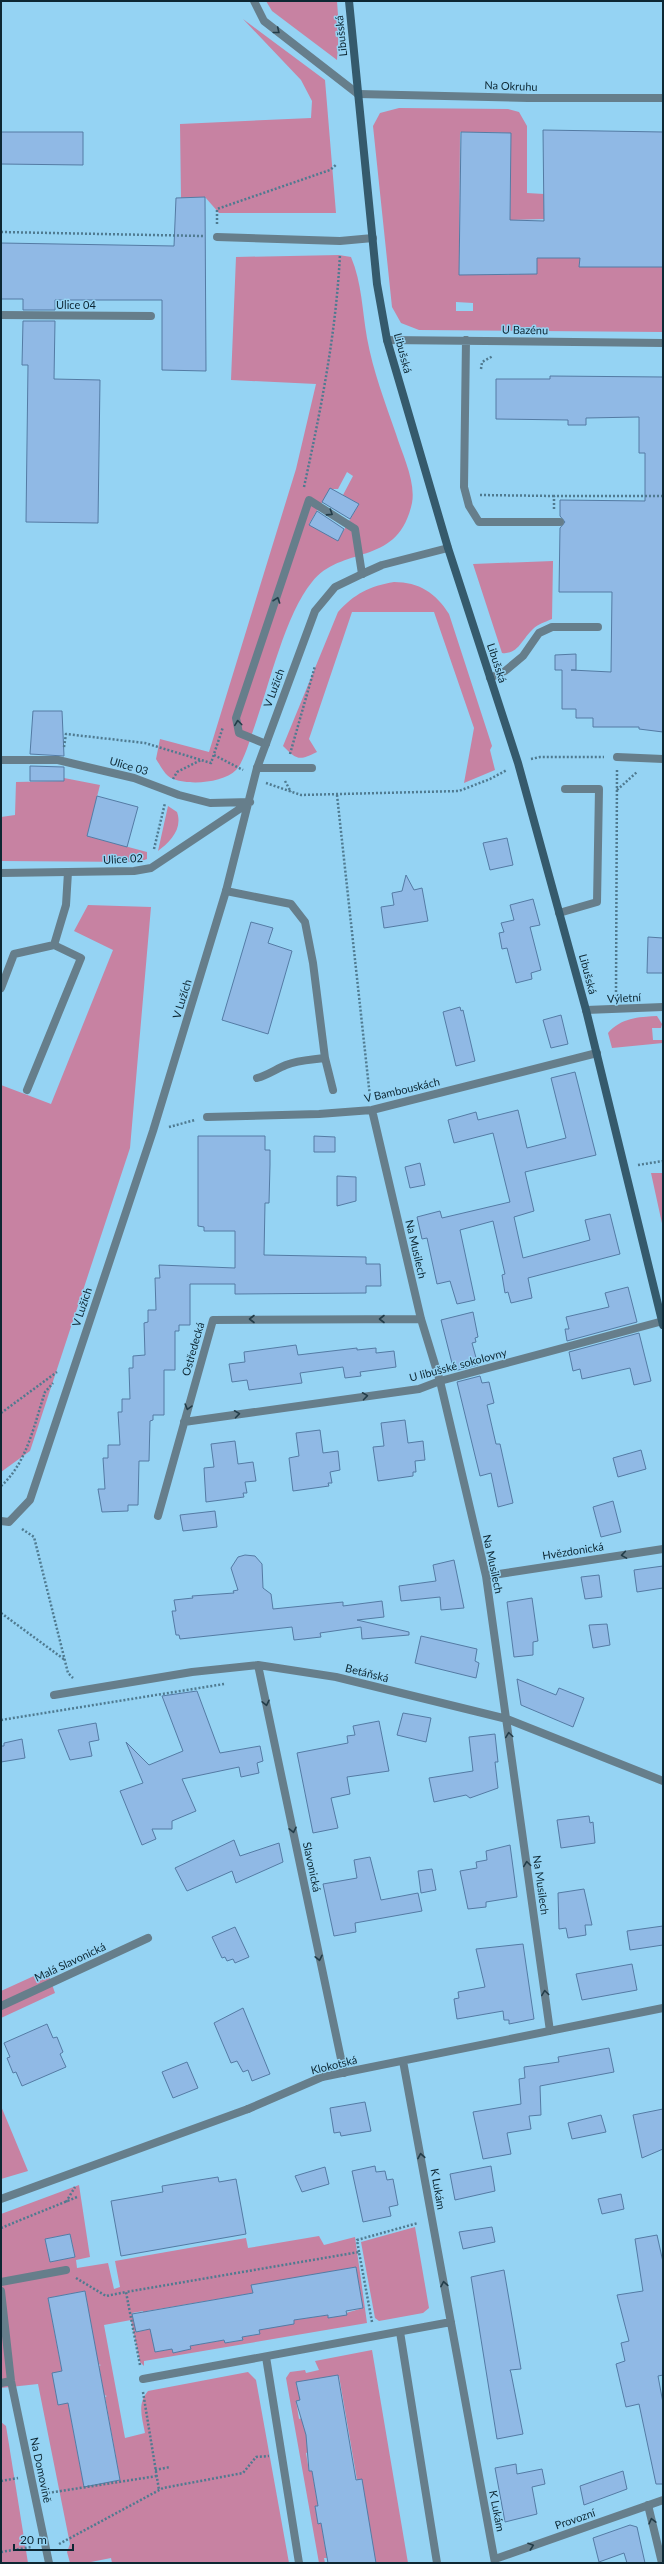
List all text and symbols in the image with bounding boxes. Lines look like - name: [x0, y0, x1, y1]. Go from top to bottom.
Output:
- street label: Libušská: [332, 15, 349, 57]
- one-way arrow: [272, 27, 279, 34]
- street label: Na Okruhu: [484, 78, 538, 93]
- street label: Ulice 04: [56, 298, 96, 311]
- street label: U Bazénu: [502, 323, 548, 336]
- street label: Libušská: [392, 331, 415, 374]
- one-way arrow: [326, 508, 333, 516]
- one-way arrow: [272, 597, 281, 604]
- street label: Libušská: [485, 641, 510, 684]
- street label: V Lužích: [261, 667, 287, 709]
- one-way arrow: [234, 720, 243, 726]
- street label: Ulice 03: [108, 754, 150, 777]
- street label: Ulice 02: [103, 851, 143, 866]
- street label: Libušská: [577, 952, 600, 995]
- street label: V Lužích: [169, 978, 194, 1020]
- street label: Výletní: [607, 990, 642, 1005]
- street label: V Bambouskách: [363, 1075, 441, 1105]
- street label: Na Musilech: [403, 1218, 430, 1280]
- street label: V Lužích: [69, 1286, 94, 1328]
- one-way arrow: [249, 1315, 255, 1323]
- one-way arrow: [379, 1315, 385, 1323]
- street label: Ostředecká: [179, 1320, 206, 1377]
- street label: U libušské sokolovny: [408, 1345, 508, 1384]
- one-way arrow: [362, 1392, 368, 1401]
- one-way arrow: [184, 1404, 193, 1411]
- one-way arrow: [234, 1410, 240, 1419]
- street label: Na Musilech: [481, 1533, 506, 1595]
- street label: Hvězdonická: [541, 1539, 605, 1562]
- one-way arrow: [621, 1550, 628, 1559]
- street label: Betáňská: [344, 1661, 390, 1684]
- one-way arrow: [261, 1700, 269, 1706]
- one-way arrow: [505, 1732, 514, 1738]
- one-way arrow: [288, 1827, 296, 1834]
- street label: Slavonická: [301, 1841, 324, 1893]
- street label: Na Musilech: [531, 1854, 552, 1916]
- one-way arrow: [523, 1861, 532, 1867]
- street label: Malá Slavonická: [32, 1939, 107, 1984]
- one-way arrow: [315, 1954, 323, 1961]
- one-way arrow: [541, 1990, 550, 1996]
- street label: Klokotská: [309, 2052, 358, 2077]
- one-way arrow: [417, 2153, 425, 2159]
- street label: K Lukám: [428, 2167, 449, 2211]
- one-way arrow: [440, 2281, 448, 2287]
- street label: Na Domovině: [28, 2436, 55, 2504]
- street label: K Lukám: [487, 2489, 508, 2533]
- street label: Provozní: [553, 2505, 597, 2531]
- one-way arrow: [648, 2517, 656, 2524]
- scale bar: [14, 2526, 73, 2552]
- text: 20 m: [20, 2532, 47, 2547]
- one-way arrow: [528, 2542, 535, 2550]

